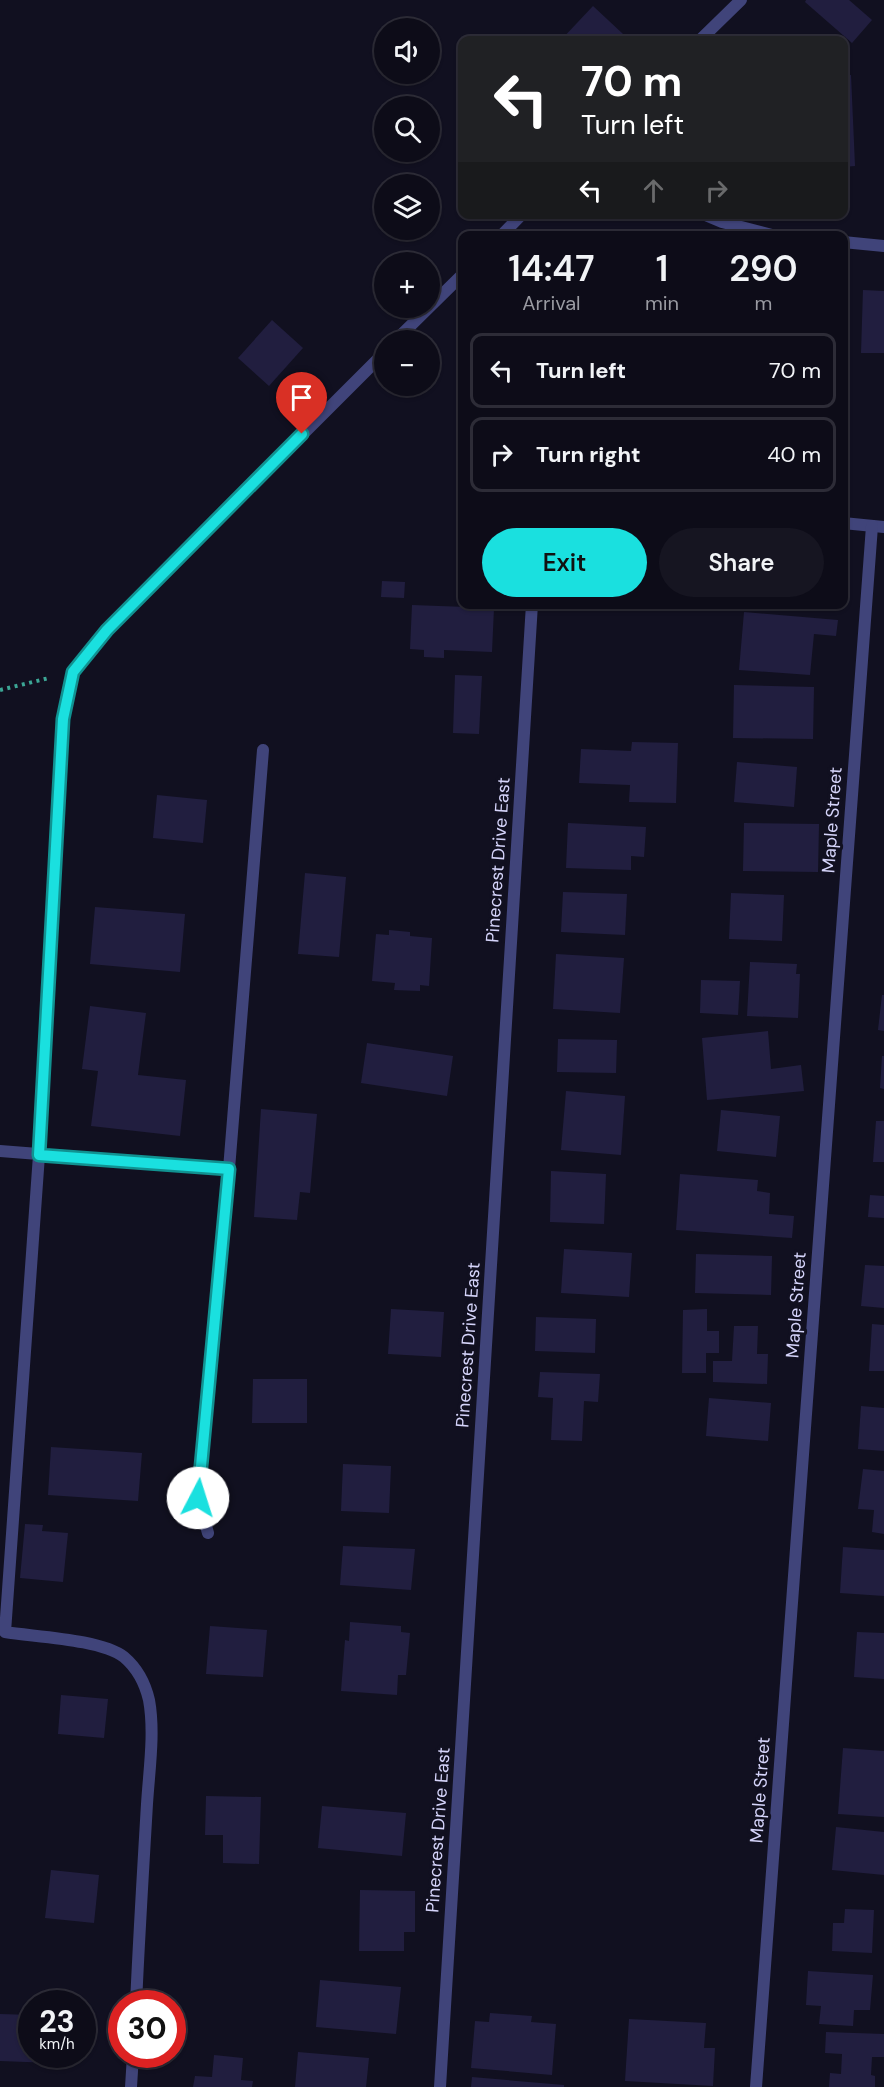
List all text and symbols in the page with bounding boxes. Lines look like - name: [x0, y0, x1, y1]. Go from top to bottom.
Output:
- map controls: [374, 18, 440, 396]
- button: sound: [374, 18, 440, 84]
- text: 70 m: [581, 54, 682, 109]
- icon: left: [482, 60, 560, 138]
- button: search: [374, 96, 440, 162]
- text: Turn left: [581, 107, 684, 142]
- button: layers: [374, 174, 440, 240]
- icon: left: [574, 174, 607, 207]
- icon: ahead: [637, 174, 670, 207]
- icon: right: [700, 174, 733, 207]
- text: 14:47: [508, 245, 595, 292]
- text: 1: [656, 245, 668, 292]
- text: 290: [729, 245, 798, 292]
- button: +: [374, 252, 440, 318]
- text: Arrival: [522, 290, 581, 316]
- text: min: [645, 290, 679, 316]
- text: m: [755, 290, 772, 316]
- button: −: [374, 330, 440, 396]
- icon: left: [485, 354, 518, 387]
- text: Turn left: [536, 356, 626, 385]
- text: 70 m: [769, 356, 821, 385]
- pin: [276, 372, 327, 434]
- icon: arrive: [285, 381, 318, 414]
- icon: right: [485, 438, 518, 471]
- text: Turn right: [536, 440, 641, 469]
- text: 40 m: [767, 440, 821, 469]
- button: Exit: [482, 528, 647, 597]
- button: Share: [659, 528, 824, 597]
- street label: Maple Street: [816, 766, 848, 874]
- street label: Pinecrest Drive East: [480, 777, 516, 943]
- street label: Maple Street: [780, 1251, 812, 1359]
- street label: Pinecrest Drive East: [450, 1262, 486, 1428]
- position arrow: [166, 1466, 230, 1530]
- street label: Maple Street: [744, 1736, 776, 1844]
- street label: Pinecrest Drive East: [420, 1747, 456, 1913]
- speed limit sign: 30: [108, 1990, 186, 2068]
- text: 23: [39, 2002, 75, 2041]
- text: km/h: [39, 2034, 75, 2054]

